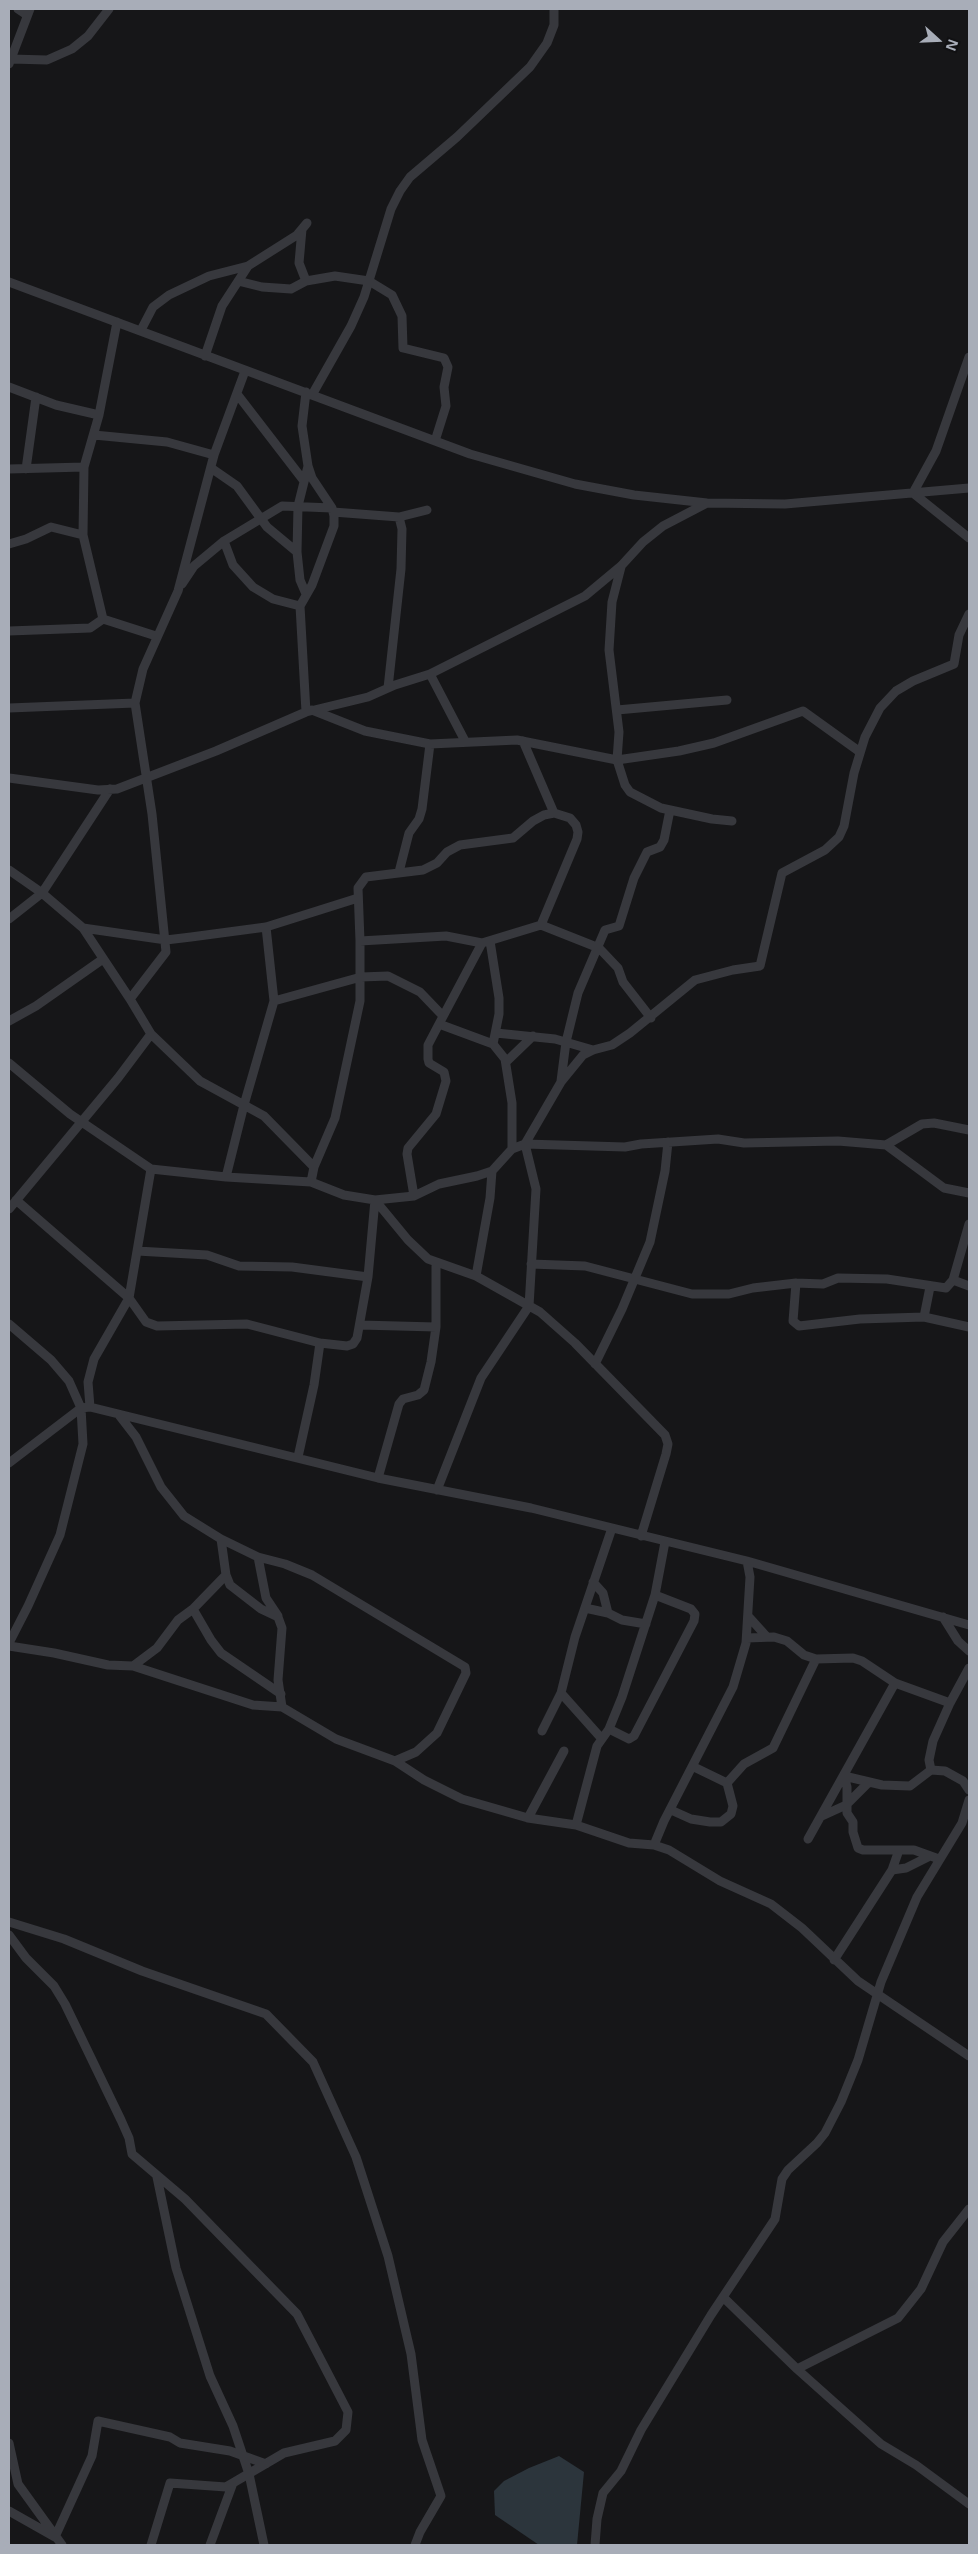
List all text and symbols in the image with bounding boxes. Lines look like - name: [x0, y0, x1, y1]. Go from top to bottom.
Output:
- north arrow: [913, 15, 963, 65]
- text: N: [942, 37, 963, 54]

